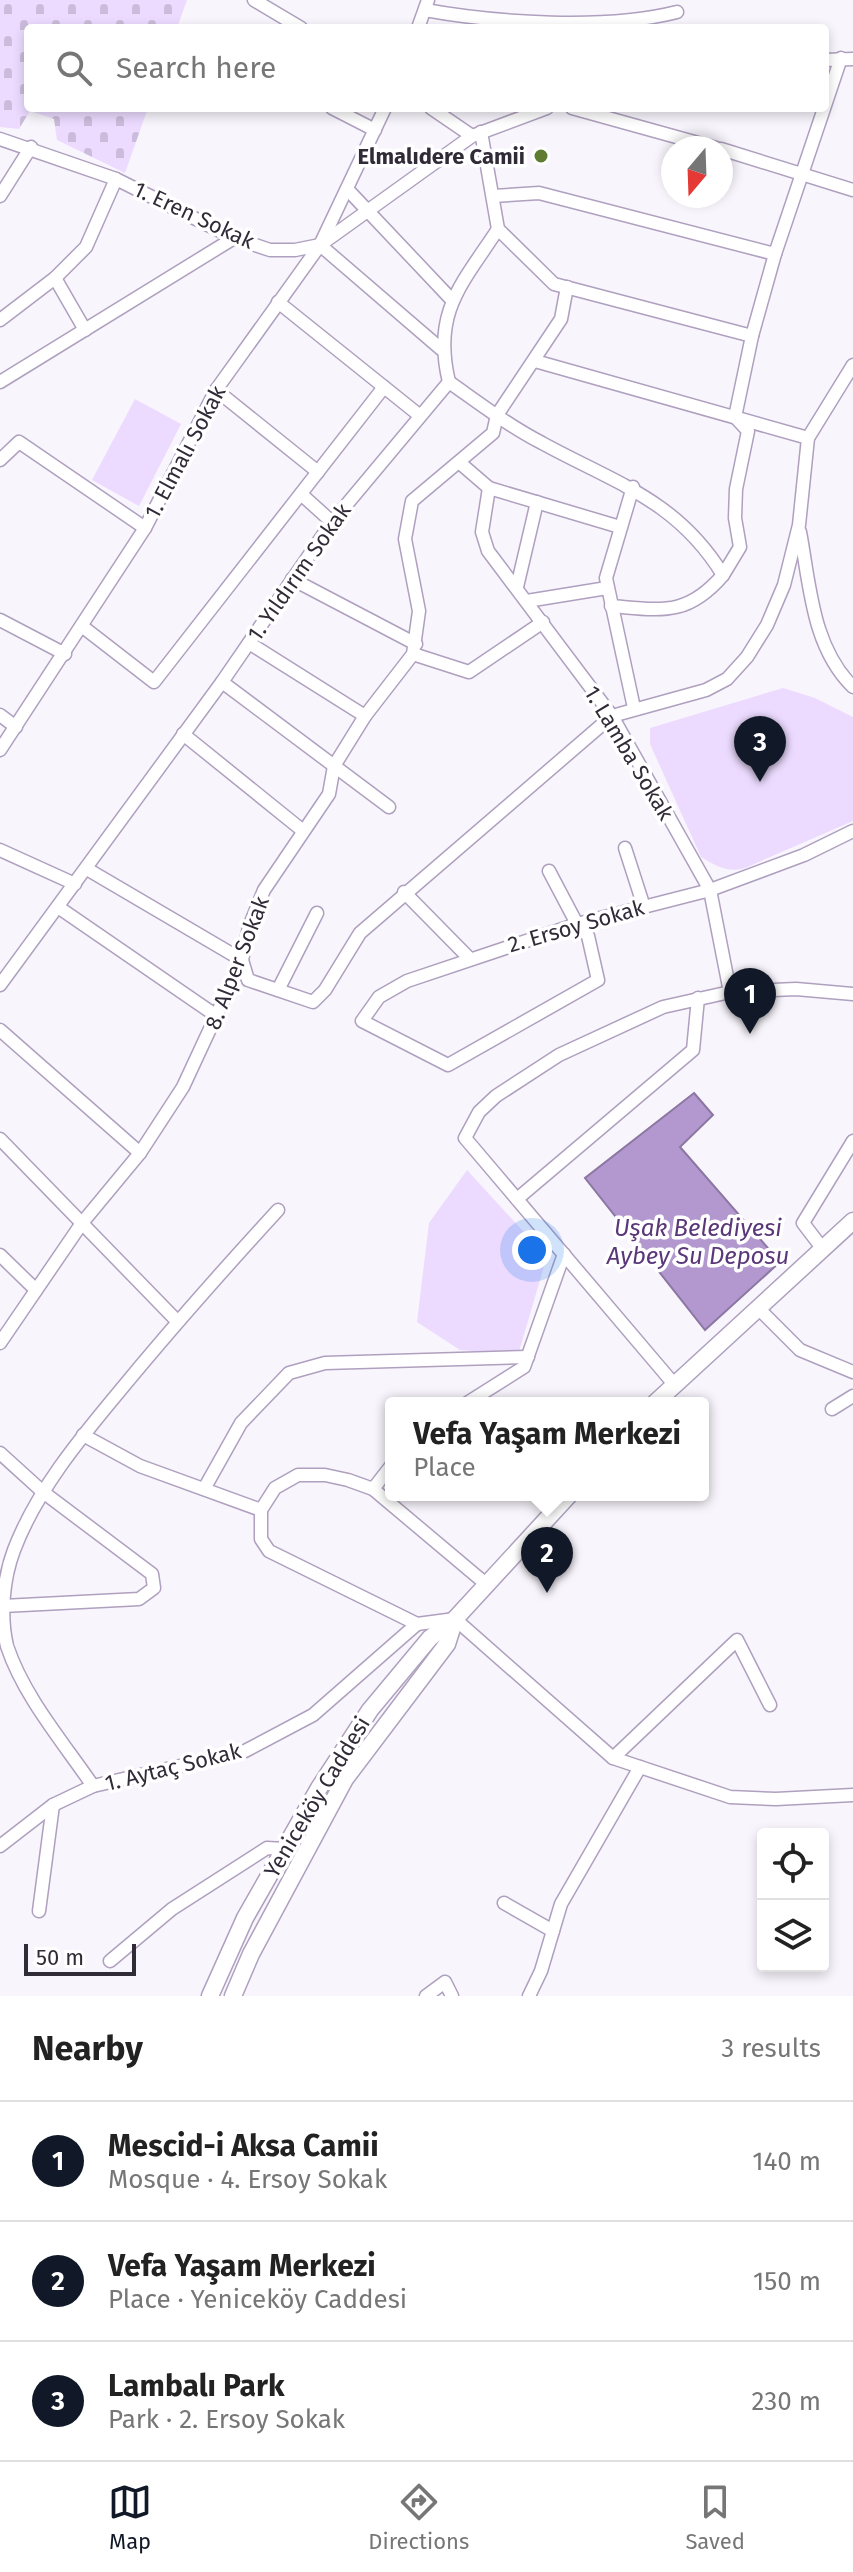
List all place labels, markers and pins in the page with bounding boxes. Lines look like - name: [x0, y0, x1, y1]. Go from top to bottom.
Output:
- place label: Elmalıdere Camii: [358, 143, 525, 170]
- marker: Elmalıdere Camii: [532, 147, 550, 165]
- pin: 3: [734, 716, 786, 782]
- pin: 1: [724, 968, 776, 1034]
- pin: 2: [521, 1527, 573, 1593]

